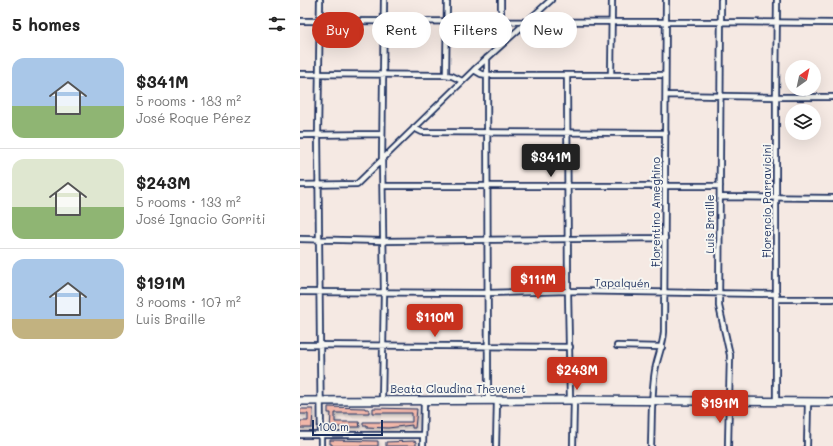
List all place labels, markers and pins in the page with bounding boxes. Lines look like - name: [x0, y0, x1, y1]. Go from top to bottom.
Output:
- pin: $341M: [523, 144, 579, 178]
- pin: $111M: [510, 266, 566, 300]
- pin: $110M: [407, 304, 463, 338]
- pin: $243M: [549, 357, 605, 391]
- pin: $191M: [692, 390, 748, 424]

